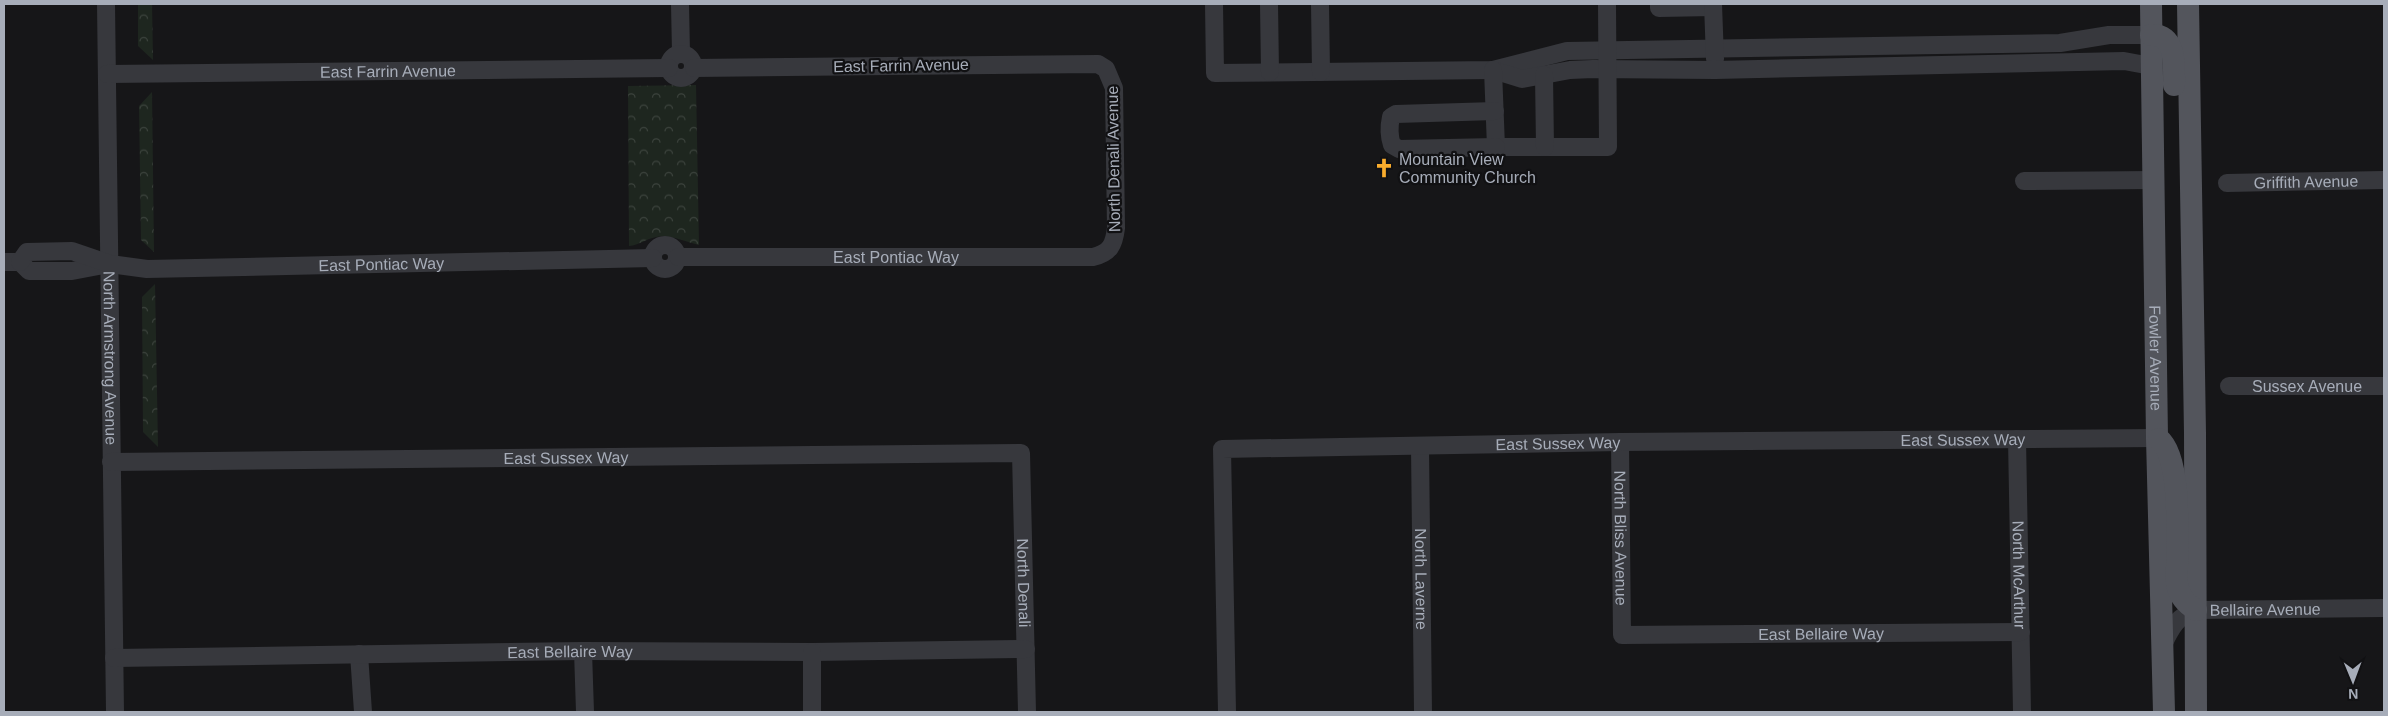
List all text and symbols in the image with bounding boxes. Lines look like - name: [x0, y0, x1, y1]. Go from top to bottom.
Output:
- street label: East Farrin Avenue: [833, 56, 969, 75]
- street label: East Farrin Avenue: [320, 62, 456, 81]
- street label: North Denali Avenue: [1104, 86, 1123, 232]
- place label: Mountain View Community Church: [1399, 151, 1536, 186]
- church icon: Mountain View Community Church: [1373, 157, 1395, 179]
- street label: Griffith Avenue: [2254, 172, 2358, 191]
- street label: East Pontiac Way: [833, 249, 959, 266]
- street label: East Pontiac Way: [318, 255, 444, 274]
- street label: North Armstrong Avenue: [100, 271, 120, 445]
- street label: Fowler Avenue: [2146, 305, 2165, 411]
- street label: Sussex Avenue: [2252, 378, 2362, 395]
- street label: East Sussex Way: [1900, 431, 2025, 449]
- street label: East Sussex Way: [1495, 434, 1620, 453]
- street label: East Sussex Way: [503, 449, 628, 467]
- street label: North Bliss Avenue: [1611, 470, 1630, 606]
- street label: North McArthur: [2009, 521, 2028, 630]
- street label: North Laverne: [1412, 528, 1430, 630]
- street label: North Denali: [1014, 538, 1033, 628]
- street label: Bellaire Avenue: [2210, 601, 2321, 619]
- street label: East Bellaire Way: [1758, 625, 1884, 643]
- street label: East Bellaire Way: [507, 643, 633, 661]
- north arrow: [2328, 656, 2378, 706]
- text: N: [2348, 686, 2358, 702]

